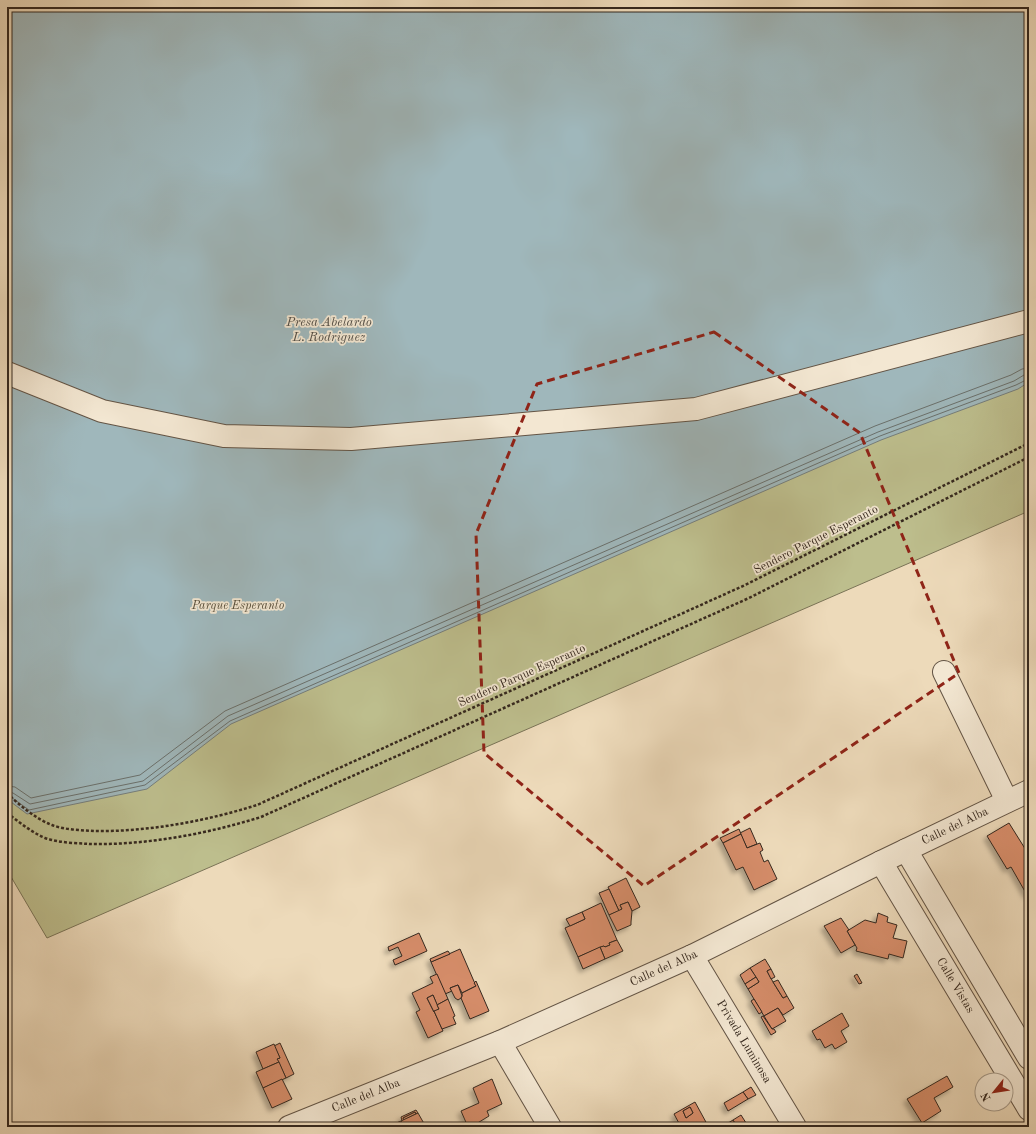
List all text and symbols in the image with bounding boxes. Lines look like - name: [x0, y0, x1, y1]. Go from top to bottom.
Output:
- water label: Presa Abelardo L. Rodriguez: [285, 316, 372, 344]
- street label: Sendero Parque Esperanto: [752, 503, 880, 577]
- park label: Parque Esperanto: [191, 600, 285, 612]
- street label: Sendero Parque Esperanto: [457, 642, 587, 710]
- street label: Calle del Alba: [920, 805, 990, 848]
- street label: Calle del Alba: [628, 948, 699, 989]
- street label: Calle Vistas: [934, 956, 976, 1015]
- street label: Privada Luminosa: [714, 998, 773, 1085]
- north arrow: [974, 1072, 1014, 1112]
- street label: Calle del Alba: [330, 1077, 402, 1115]
- text: N: [979, 1089, 994, 1103]

